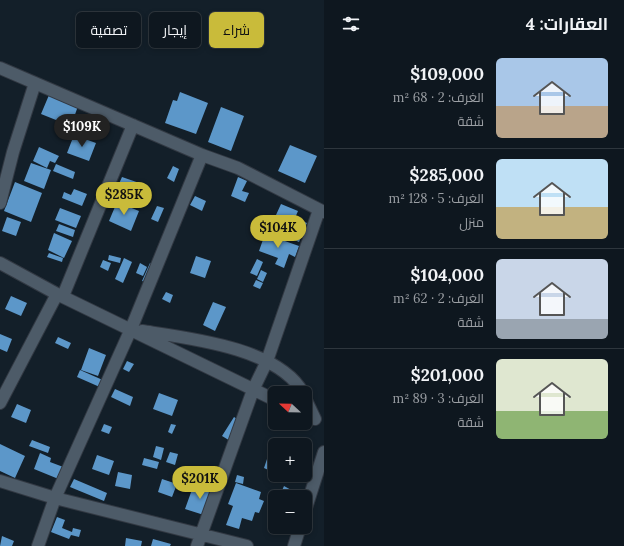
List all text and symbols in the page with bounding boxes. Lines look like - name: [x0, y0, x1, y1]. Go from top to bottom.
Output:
- chip: تصفية: [76, 12, 141, 48]
- chip: إيجار: [149, 12, 201, 48]
- chip: شراء: [209, 12, 264, 48]
- icon: filters: [340, 13, 362, 35]
- text: العقارات: 4: [526, 13, 608, 35]
- text: $109,000: [410, 63, 484, 85]
- icon: home: [528, 74, 576, 122]
- text: الغرف: 2 · 68 m²: [393, 89, 484, 106]
- text: شقة: [457, 113, 484, 130]
- pin: $109K: [54, 114, 110, 148]
- text: $109K: [63, 118, 101, 135]
- text: $285,000: [410, 164, 484, 186]
- icon: home: [528, 175, 576, 223]
- pin: $285K: [96, 182, 152, 216]
- text: $285K: [105, 186, 143, 203]
- text: الغرف: 5 · 128 m²: [388, 190, 484, 207]
- text: منزل: [459, 214, 484, 231]
- pin: $104K: [250, 215, 306, 249]
- text: $104K: [259, 219, 297, 236]
- text: $104,000: [411, 264, 484, 286]
- icon: home: [528, 275, 576, 323]
- text: الغرف: 2 · 62 m²: [393, 290, 484, 307]
- text: شقة: [457, 314, 484, 331]
- text: $201,000: [411, 364, 484, 386]
- icon: home: [528, 375, 576, 423]
- north arrow: [268, 386, 312, 430]
- map controls: [268, 386, 312, 534]
- text: الغرف: 3 · 89 m²: [393, 390, 484, 407]
- text: شقة: [457, 414, 484, 431]
- button: +: [268, 438, 312, 482]
- pin: $201K: [172, 466, 228, 500]
- text: $201K: [181, 470, 219, 487]
- button: −: [268, 490, 312, 534]

